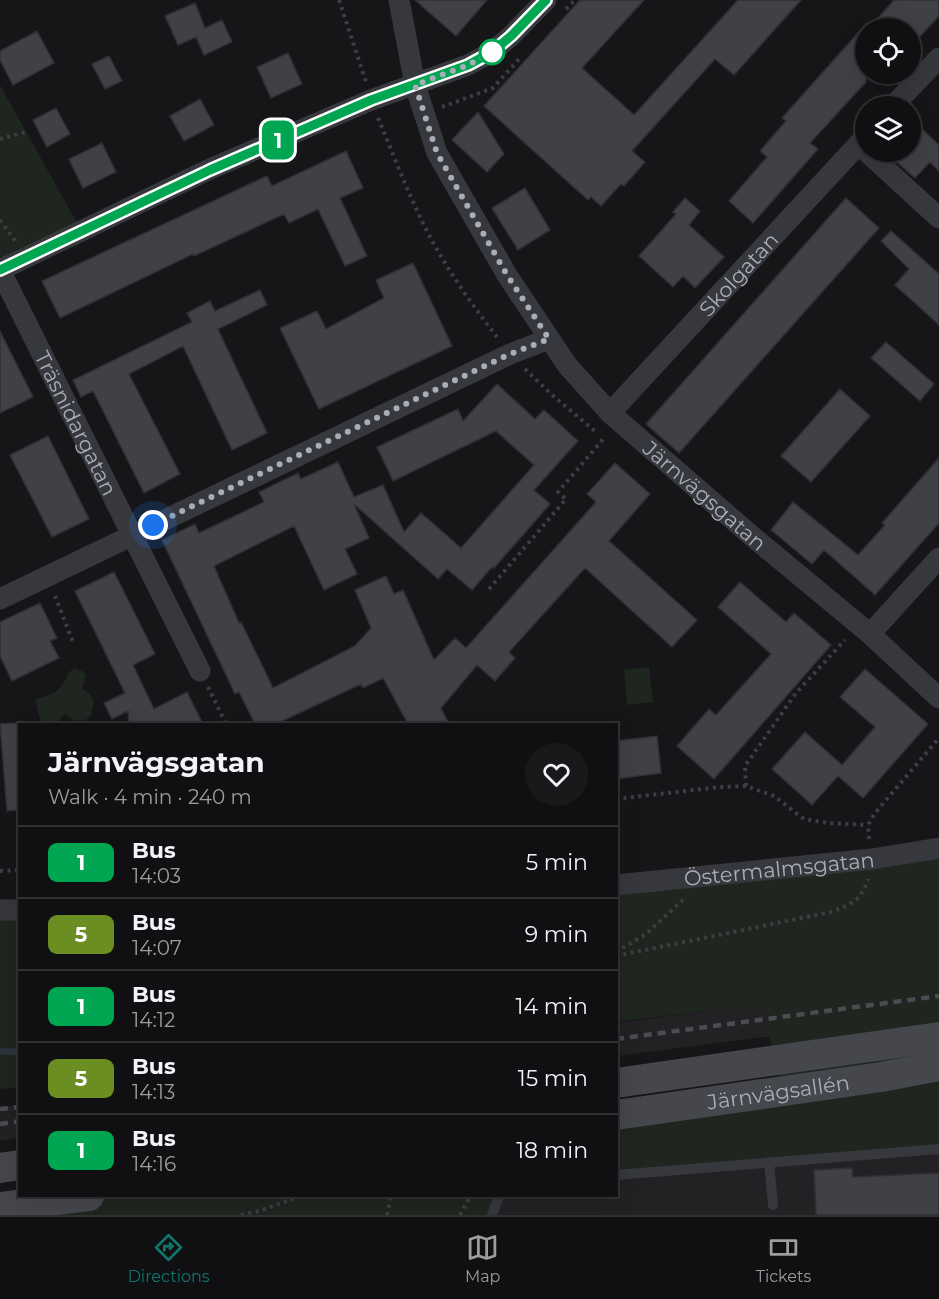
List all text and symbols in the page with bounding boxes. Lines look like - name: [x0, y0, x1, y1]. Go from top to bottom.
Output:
- map controls: [855, 18, 921, 162]
- button: locate: [855, 18, 921, 84]
- unlabelled marker: [479, 39, 505, 65]
- button: layers: [855, 96, 921, 162]
- line badge: 1: [258, 120, 298, 160]
- text: 1: [274, 128, 282, 153]
- street label: Skolgatan: [693, 227, 783, 321]
- street label: Träsnidargatan: [30, 347, 123, 499]
- street label: Järnvägsgatan: [638, 435, 772, 555]
- your location: [138, 510, 168, 540]
- button: heart: [525, 743, 588, 806]
- text: Järnvägsgatan: [48, 745, 265, 779]
- text: Walk · 4 min · 240 m: [48, 785, 252, 809]
- text: Bus: [132, 837, 176, 864]
- street label: Östermalmsgatan: [683, 846, 876, 891]
- text: 5 min: [526, 849, 588, 876]
- text: 1: [77, 850, 85, 875]
- text: 14:03: [132, 864, 181, 888]
- text: Bus: [132, 909, 176, 936]
- text: 9 min: [525, 921, 588, 948]
- text: 5: [75, 922, 87, 947]
- text: 14:07: [132, 936, 182, 960]
- text: Bus: [132, 981, 176, 1008]
- text: 14 min: [516, 993, 588, 1020]
- text: 1: [77, 994, 85, 1019]
- text: 14:12: [132, 1008, 175, 1032]
- text: Bus: [132, 1053, 176, 1080]
- text: 15 min: [518, 1065, 588, 1092]
- text: 5: [75, 1066, 87, 1091]
- street label: Järnvägsallén: [704, 1069, 851, 1114]
- text: 14:13: [132, 1080, 175, 1104]
- text: Bus: [132, 1125, 176, 1152]
- text: 18 min: [516, 1137, 588, 1164]
- text: 1: [77, 1138, 85, 1163]
- text: 14:16: [132, 1152, 176, 1176]
- tab: Directions: [128, 1231, 210, 1286]
- tab: Map: [465, 1231, 500, 1286]
- tab: Tickets: [756, 1231, 811, 1286]

